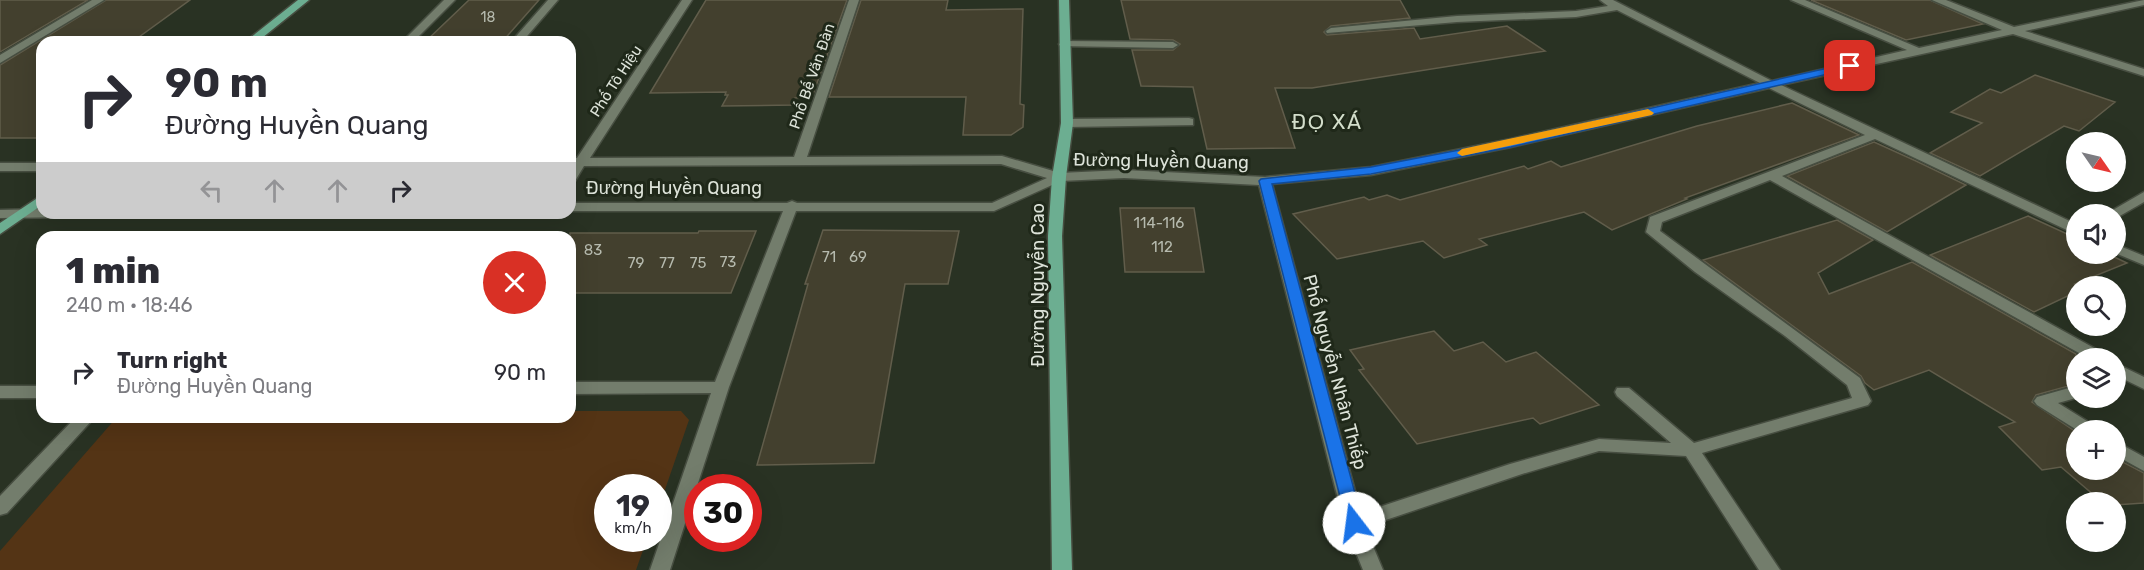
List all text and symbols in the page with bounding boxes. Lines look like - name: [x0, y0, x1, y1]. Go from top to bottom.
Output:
- house number: 18: [481, 9, 496, 26]
- street label: Phố Bế Văn Đàn: [785, 21, 839, 131]
- pin: [1824, 40, 1875, 91]
- street label: Phố Tô Hiệu: [586, 42, 646, 120]
- icon: arrive: [1833, 49, 1866, 82]
- text: 90 m: [165, 58, 268, 108]
- icon: right: [66, 60, 144, 138]
- text: Đường Huyền Quang: [165, 109, 429, 141]
- district label: ĐỌ XÁ: [1291, 109, 1363, 134]
- north arrow: [2066, 132, 2126, 192]
- map controls: [2066, 132, 2126, 552]
- street label: Đường Huyền Quang: [1073, 148, 1249, 174]
- icon: left: [195, 174, 228, 207]
- icon: ahead: [258, 174, 291, 207]
- icon: ahead: [321, 174, 354, 207]
- icon: right: [384, 174, 417, 207]
- street label: Đường Huyền Quang: [586, 176, 762, 199]
- street label: Đường Nguyễn Cao: [1026, 203, 1049, 367]
- button: sound: [2066, 204, 2126, 264]
- house number: 114-116: [1134, 214, 1184, 232]
- house number: 112: [1151, 238, 1173, 256]
- house number: 83: [584, 241, 602, 259]
- house number: 71: [822, 248, 836, 266]
- house number: 69: [849, 248, 867, 266]
- text: 1 min: [66, 249, 160, 292]
- button: close: [483, 251, 546, 314]
- house number: 73: [720, 253, 736, 271]
- house number: 79: [628, 254, 644, 272]
- house number: 77: [659, 254, 675, 272]
- house number: 75: [690, 254, 706, 272]
- street label: Phố Nguyễn Nhân Thiếp: [1298, 272, 1372, 472]
- button: search: [2066, 276, 2126, 336]
- text: 240 m · 18:46: [66, 293, 193, 317]
- text: Turn right: [117, 347, 227, 374]
- button: layers: [2066, 348, 2126, 408]
- icon: right: [66, 356, 99, 389]
- text: 90 m: [494, 359, 546, 386]
- text: Đường Huyền Quang: [117, 374, 312, 398]
- button: +: [2066, 420, 2126, 480]
- speed limit sign: 30: [684, 474, 762, 552]
- text: 19: [616, 488, 650, 524]
- position arrow: [1322, 491, 1386, 555]
- button: −: [2066, 492, 2126, 552]
- text: km/h: [614, 519, 652, 537]

